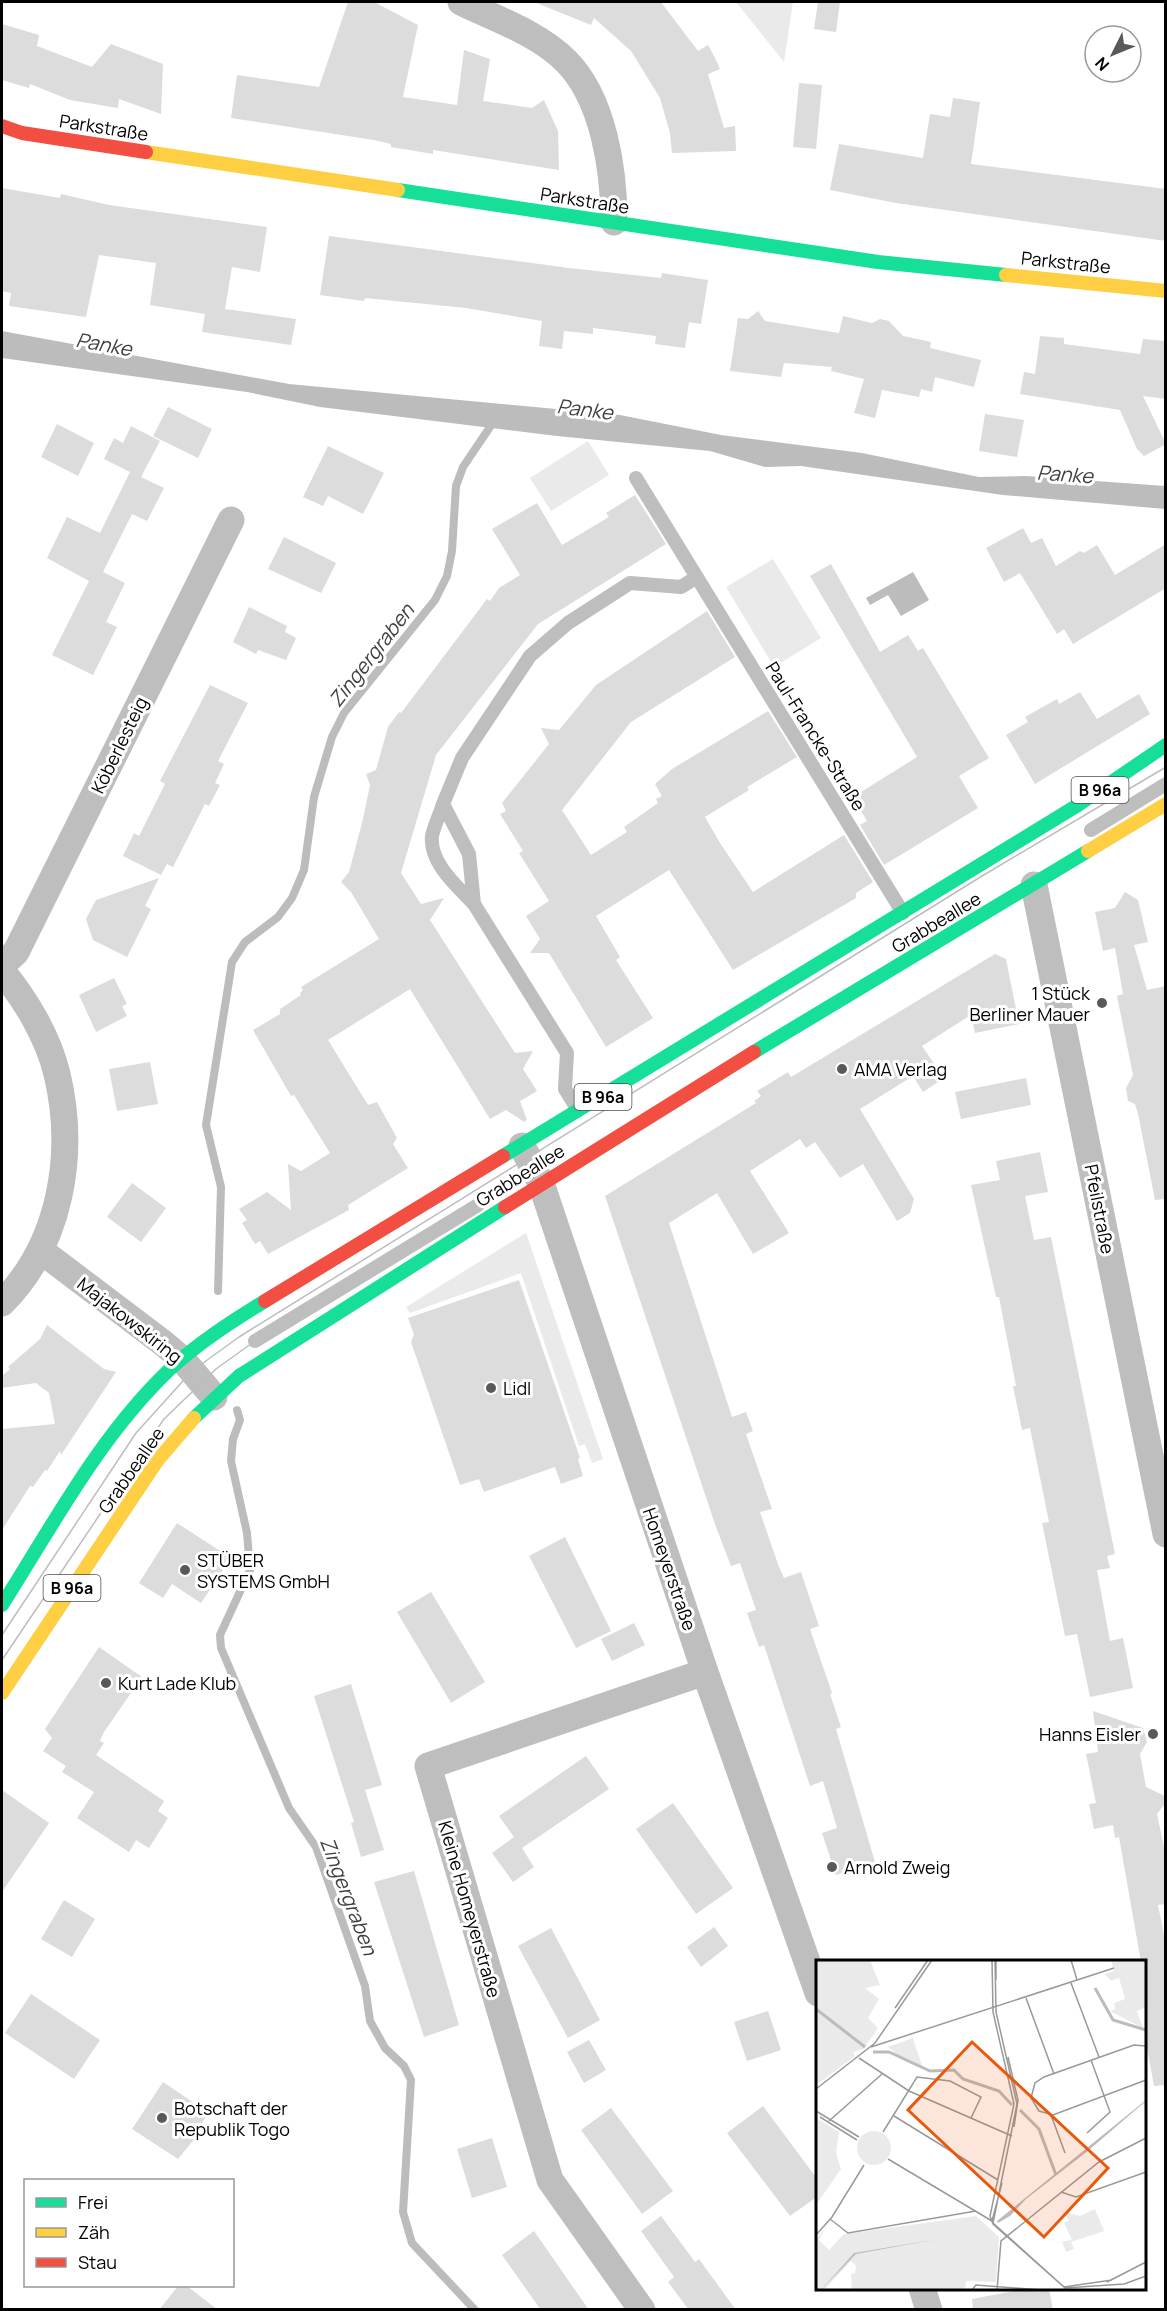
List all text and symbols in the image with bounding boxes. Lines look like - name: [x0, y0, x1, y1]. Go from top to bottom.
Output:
- north arrow: [1083, 24, 1143, 84]
- text: N: [1090, 53, 1114, 76]
- street label: Parkstraße: [58, 108, 150, 146]
- street label: Parkstraße: [539, 181, 631, 219]
- street label: Parkstraße: [1020, 245, 1112, 279]
- water label: Panke: [74, 326, 135, 362]
- water label: Panke: [556, 392, 616, 426]
- water label: Panke: [1036, 459, 1095, 490]
- water label: Zingergraben: [322, 597, 421, 712]
- street label: Paul-Francke-Straße: [760, 657, 872, 815]
- street label: Köberlesteig: [85, 693, 153, 797]
- road number: B 96a: [1072, 777, 1128, 803]
- street label: Grabbeallee: [887, 886, 985, 958]
- place label: 1 Stück Berliner Mauer: [969, 981, 1091, 1026]
- marker: 1 Stück Berliner Mauer: [1095, 996, 1109, 1010]
- place label: AMA Verlag: [854, 1057, 947, 1081]
- marker: AMA Verlag: [835, 1062, 849, 1076]
- road number: B 96a: [574, 1084, 632, 1110]
- street label: Grabbeallee: [471, 1138, 569, 1212]
- street label: Pfeilstraße: [1080, 1162, 1120, 1256]
- street label: Majakowskiring: [73, 1272, 187, 1368]
- place label: Lidl: [503, 1376, 531, 1400]
- marker: Lidl: [484, 1381, 498, 1395]
- street label: Grabbeallee: [93, 1422, 169, 1518]
- street label: Homeyerstraße: [638, 1504, 702, 1634]
- place label: STÜBER SYSTEMS GmbH: [197, 1548, 330, 1593]
- marker: STÜBER SYSTEMS GmbH: [178, 1563, 192, 1577]
- road number: B 96a: [44, 1575, 100, 1601]
- place label: Kurt Lade Klub: [118, 1671, 236, 1695]
- marker: Kurt Lade Klub: [99, 1676, 113, 1690]
- place label: Hanns Eisler: [1039, 1722, 1142, 1746]
- marker: Hanns Eisler: [1146, 1727, 1160, 1741]
- street label: Kleine Homeyerstraße: [433, 1818, 507, 2000]
- water label: Zingergraben: [314, 1833, 384, 1960]
- place label: Arnold Zweig: [844, 1855, 950, 1879]
- marker: Arnold Zweig: [825, 1860, 839, 1874]
- inset map: [816, 1960, 1146, 2290]
- place label: Botschaft der Republik Togo: [174, 2096, 290, 2141]
- marker: Botschaft der Republik Togo: [155, 2111, 169, 2125]
- legend: [24, 2179, 234, 2287]
- text: Frei: [78, 2190, 108, 2214]
- text: Zäh: [78, 2220, 110, 2244]
- text: Stau: [78, 2250, 117, 2274]

